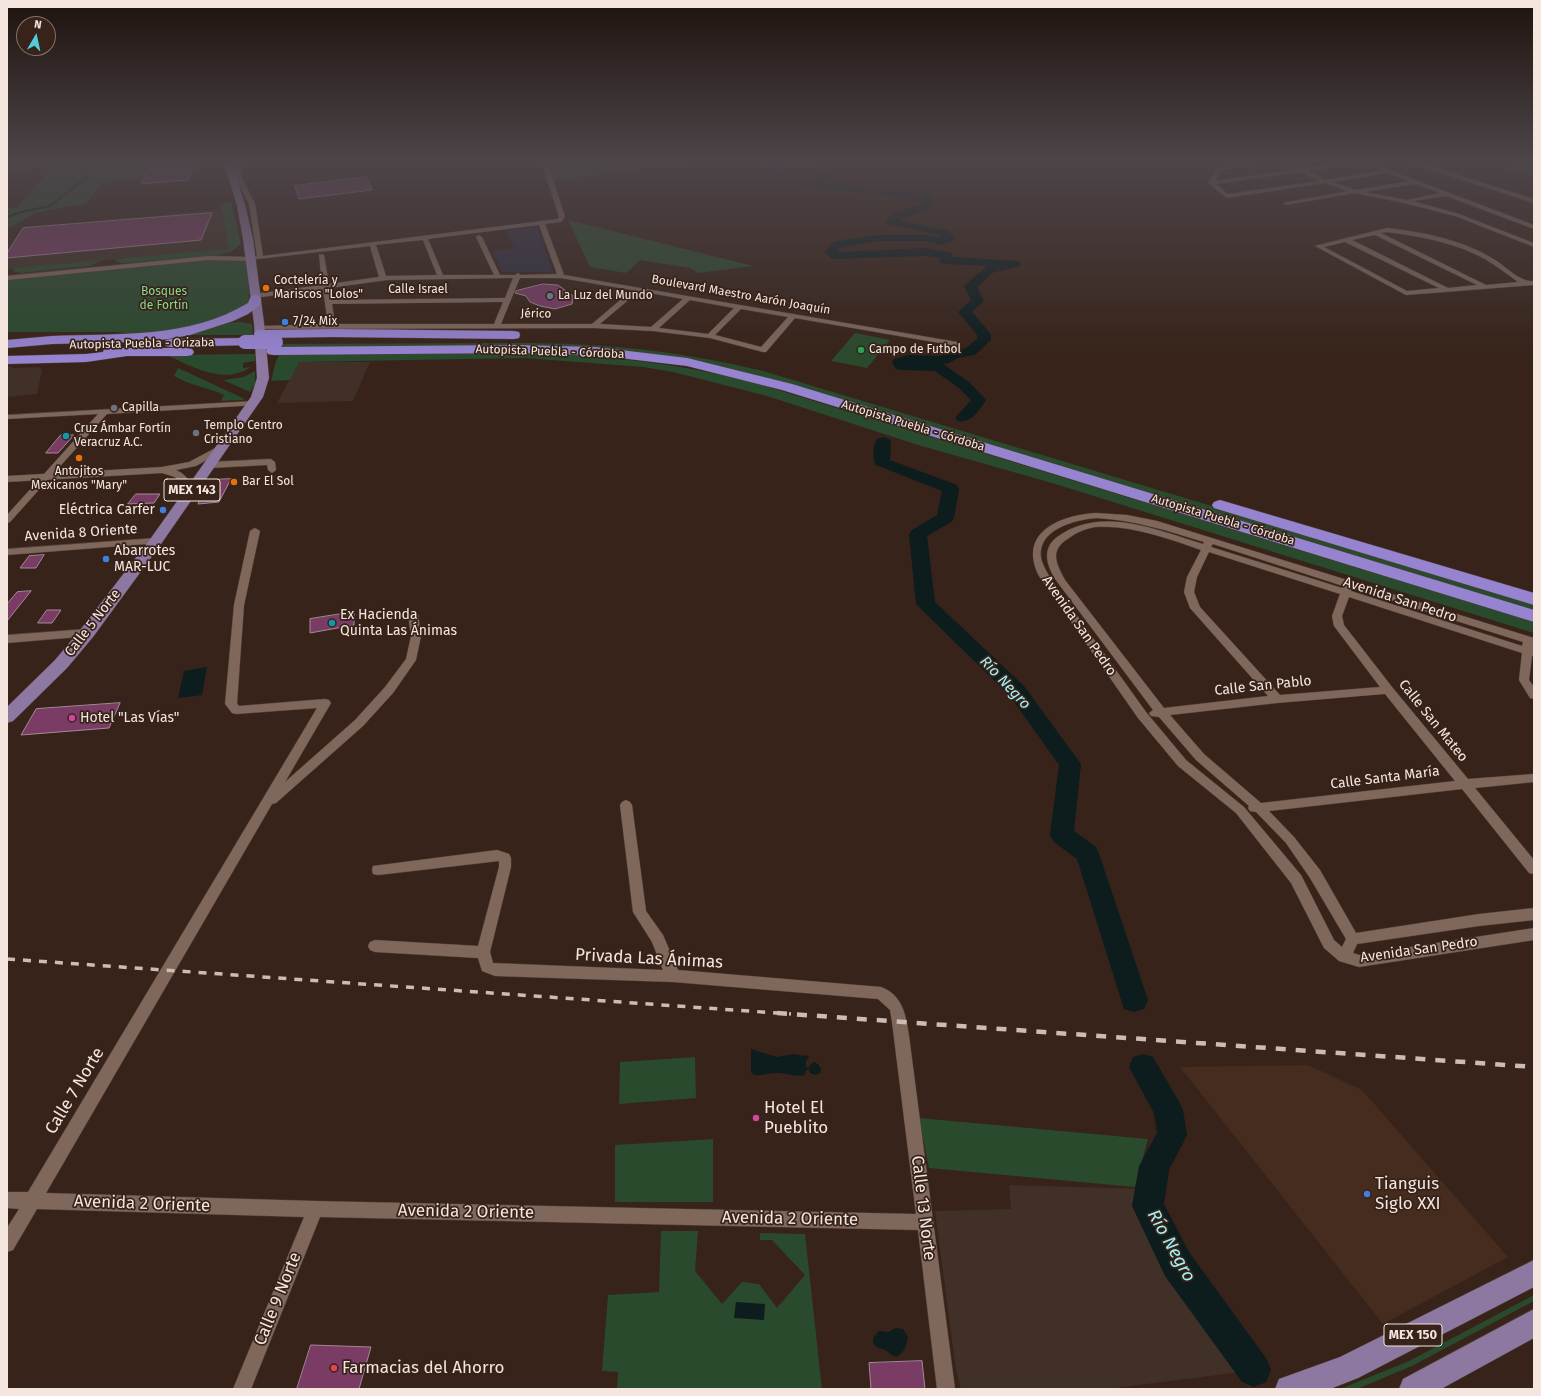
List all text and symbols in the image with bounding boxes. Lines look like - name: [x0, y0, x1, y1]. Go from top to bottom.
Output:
- north arrow: [16, 16, 56, 56]
- text: N: [33, 18, 42, 32]
- street label: Boulevard Maestro Aarón Joaquín: [650, 272, 832, 318]
- place label: Coctelería y Mariscos "Lolos": [274, 274, 363, 302]
- marker: Coctelería y Mariscos "Lolos": [261, 283, 271, 293]
- street label: Calle Israel: [388, 283, 448, 297]
- park label: Bosques de Fortín: [140, 285, 188, 313]
- place label: La Luz del Mundo: [558, 289, 653, 303]
- marker: La Luz del Mundo: [545, 291, 555, 301]
- street label: Jérico: [521, 307, 551, 321]
- place label: 7/24 Mix: [293, 315, 337, 329]
- marker: 7/24 Mix: [280, 317, 290, 327]
- street label: Autopista Puebla - Orizaba: [69, 336, 215, 352]
- street label: Autopista Puebla - Córdoba: [475, 342, 625, 362]
- place label: Campo de Futbol: [869, 343, 961, 357]
- marker: Campo de Futbol: [856, 345, 866, 355]
- street label: Autopista Puebla - Córdoba: [840, 397, 986, 455]
- place label: Capilla: [122, 401, 159, 415]
- marker: Capilla: [109, 403, 119, 413]
- place label: Templo Centro Cristiano: [204, 419, 283, 447]
- place label: Cruz Ámbar Fortín Veracruz A.C.: [74, 422, 171, 450]
- marker: Templo Centro Cristiano: [191, 428, 201, 438]
- marker: Cruz Ámbar Fortín Veracruz A.C.: [61, 431, 71, 441]
- marker: Antojitos Mexicanos "Mary": [74, 453, 84, 463]
- place label: Antojitos Mexicanos "Mary": [31, 465, 127, 493]
- place label: Bar El Sol: [242, 475, 294, 489]
- marker: Bar El Sol: [229, 477, 239, 487]
- road number: MEX 143: [164, 479, 220, 501]
- street label: Autopista Puebla - Córdoba: [1150, 491, 1296, 549]
- place label: Eléctrica Carfer: [59, 502, 155, 518]
- marker: Eléctrica Carfer: [158, 505, 168, 515]
- street label: Avenida 8 Oriente: [24, 521, 138, 545]
- place label: Abarrotes MAR-LUC: [114, 543, 175, 576]
- marker: Abarrotes MAR-LUC: [101, 554, 111, 564]
- street label: Avenida San Pedro: [1038, 573, 1120, 679]
- street label: Avenida San Pedro: [1341, 574, 1459, 626]
- street label: Calle 5 Norte: [61, 586, 125, 660]
- place label: Ex Hacienda Quinta Las Ánimas: [340, 607, 457, 640]
- marker: Ex Hacienda Quinta Las Ánimas: [327, 618, 337, 628]
- water label: Río Negro: [976, 653, 1034, 713]
- street label: Calle San Pablo: [1214, 673, 1312, 699]
- street label: Calle San Mateo: [1395, 676, 1471, 766]
- place label: Hotel "Las Vías": [80, 710, 179, 726]
- marker: Hotel "Las Vías": [67, 713, 77, 723]
- street label: Calle Santa María: [1329, 763, 1441, 793]
- street label: Avenida San Pedro: [1359, 933, 1479, 967]
- street label: Privada Las Ánimas: [575, 945, 723, 973]
- street label: Calle 7 Norte: [41, 1044, 109, 1138]
- place label: Hotel El Pueblito: [764, 1098, 828, 1138]
- marker: Hotel El Pueblito: [751, 1113, 761, 1123]
- street label: Calle 13 Norte: [906, 1154, 940, 1262]
- place label: Tianguis Siglo XXI: [1375, 1174, 1441, 1214]
- marker: Tianguis Siglo XXI: [1362, 1189, 1372, 1199]
- street label: Avenida 2 Oriente: [73, 1191, 211, 1217]
- street label: Avenida 2 Oriente: [398, 1201, 534, 1223]
- water label: Río Negro: [1142, 1206, 1200, 1286]
- street label: Avenida 2 Oriente: [722, 1208, 858, 1230]
- street label: Calle 9 Norte: [250, 1249, 306, 1349]
- road number: MEX 150: [1384, 1324, 1442, 1346]
- place label: Farmacias del Ahorro: [342, 1358, 504, 1378]
- marker: Farmacias del Ahorro: [329, 1363, 339, 1373]

